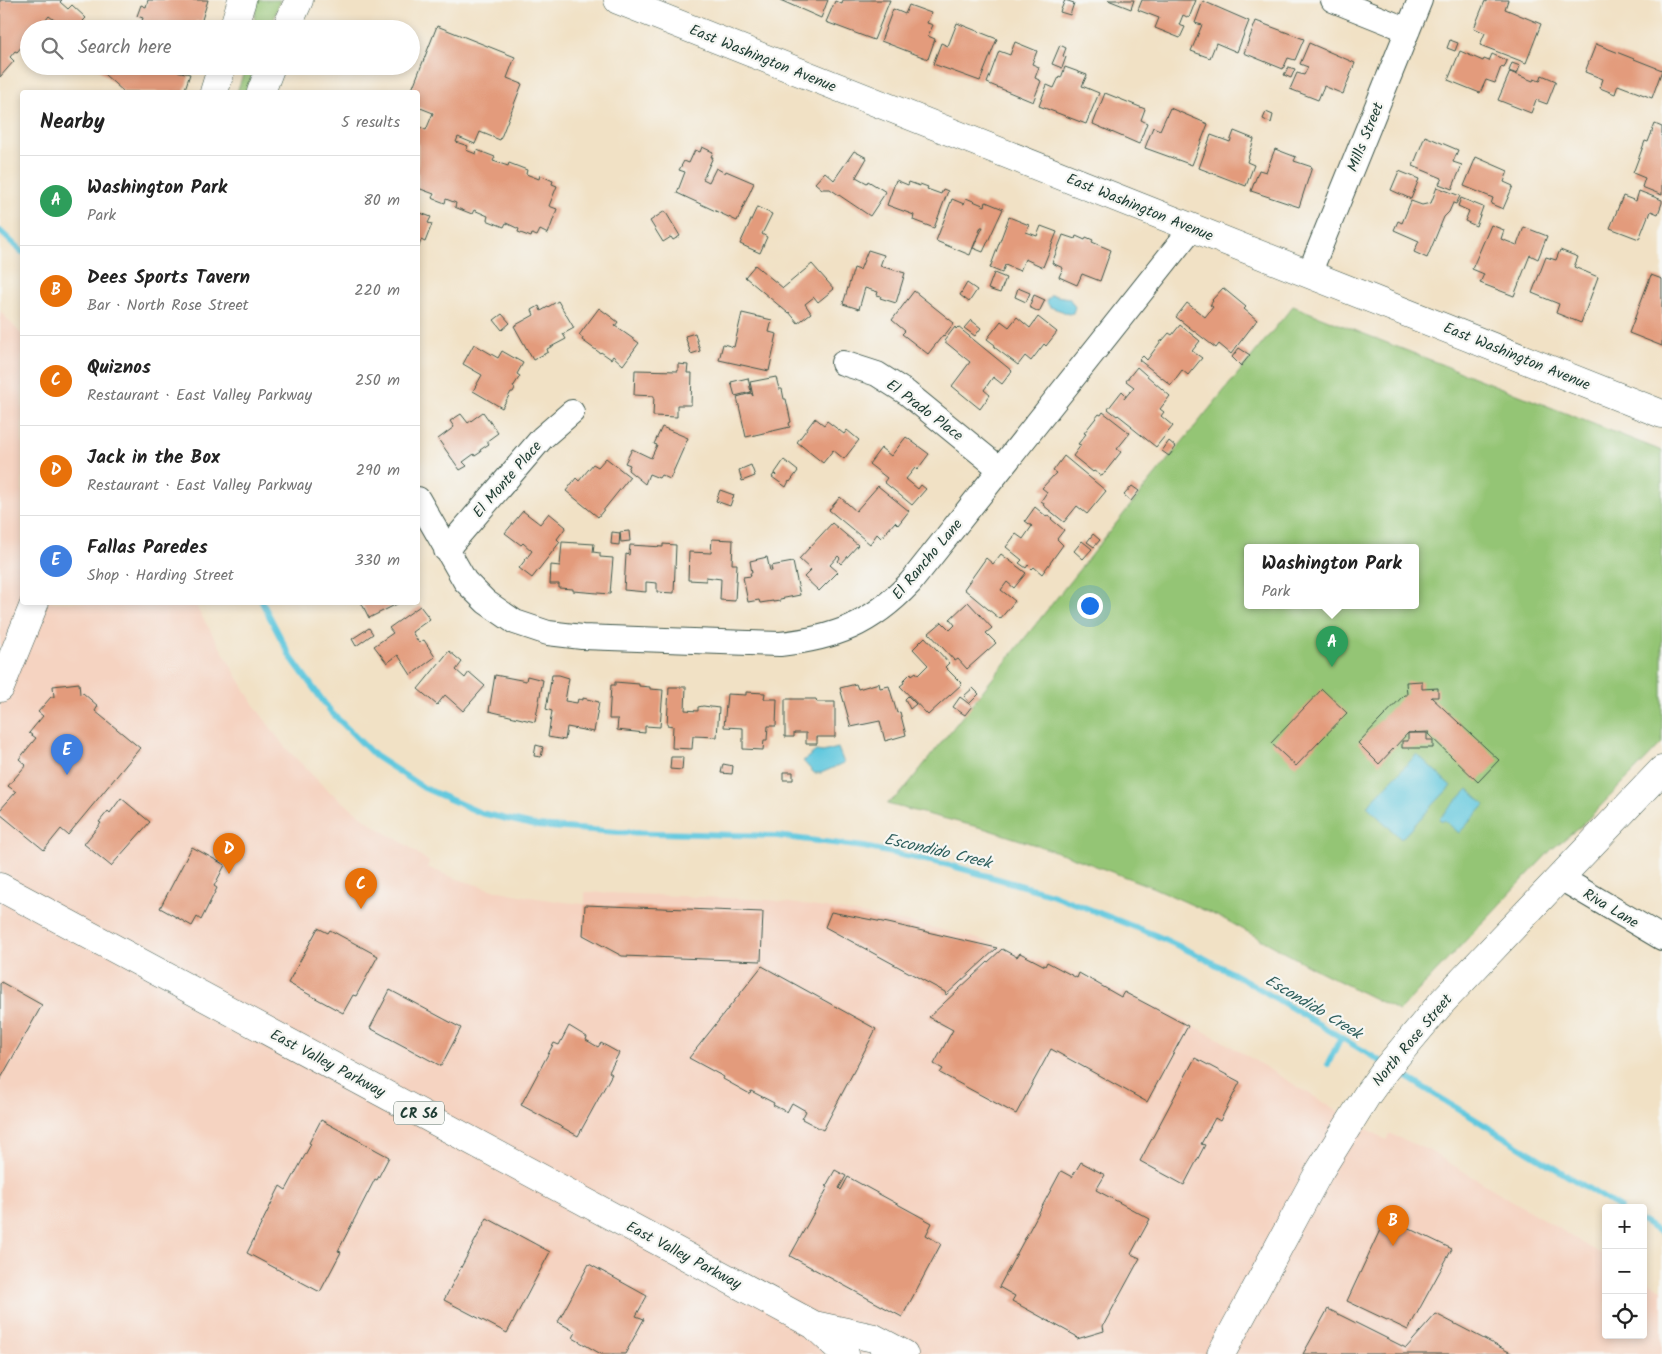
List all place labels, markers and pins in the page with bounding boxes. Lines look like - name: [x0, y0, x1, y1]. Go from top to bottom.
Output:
- pin: A: [1316, 626, 1348, 667]
- pin: E: [51, 734, 83, 775]
- pin: D: [213, 833, 245, 874]
- pin: C: [345, 868, 377, 909]
- pin: B: [1377, 1205, 1409, 1246]

